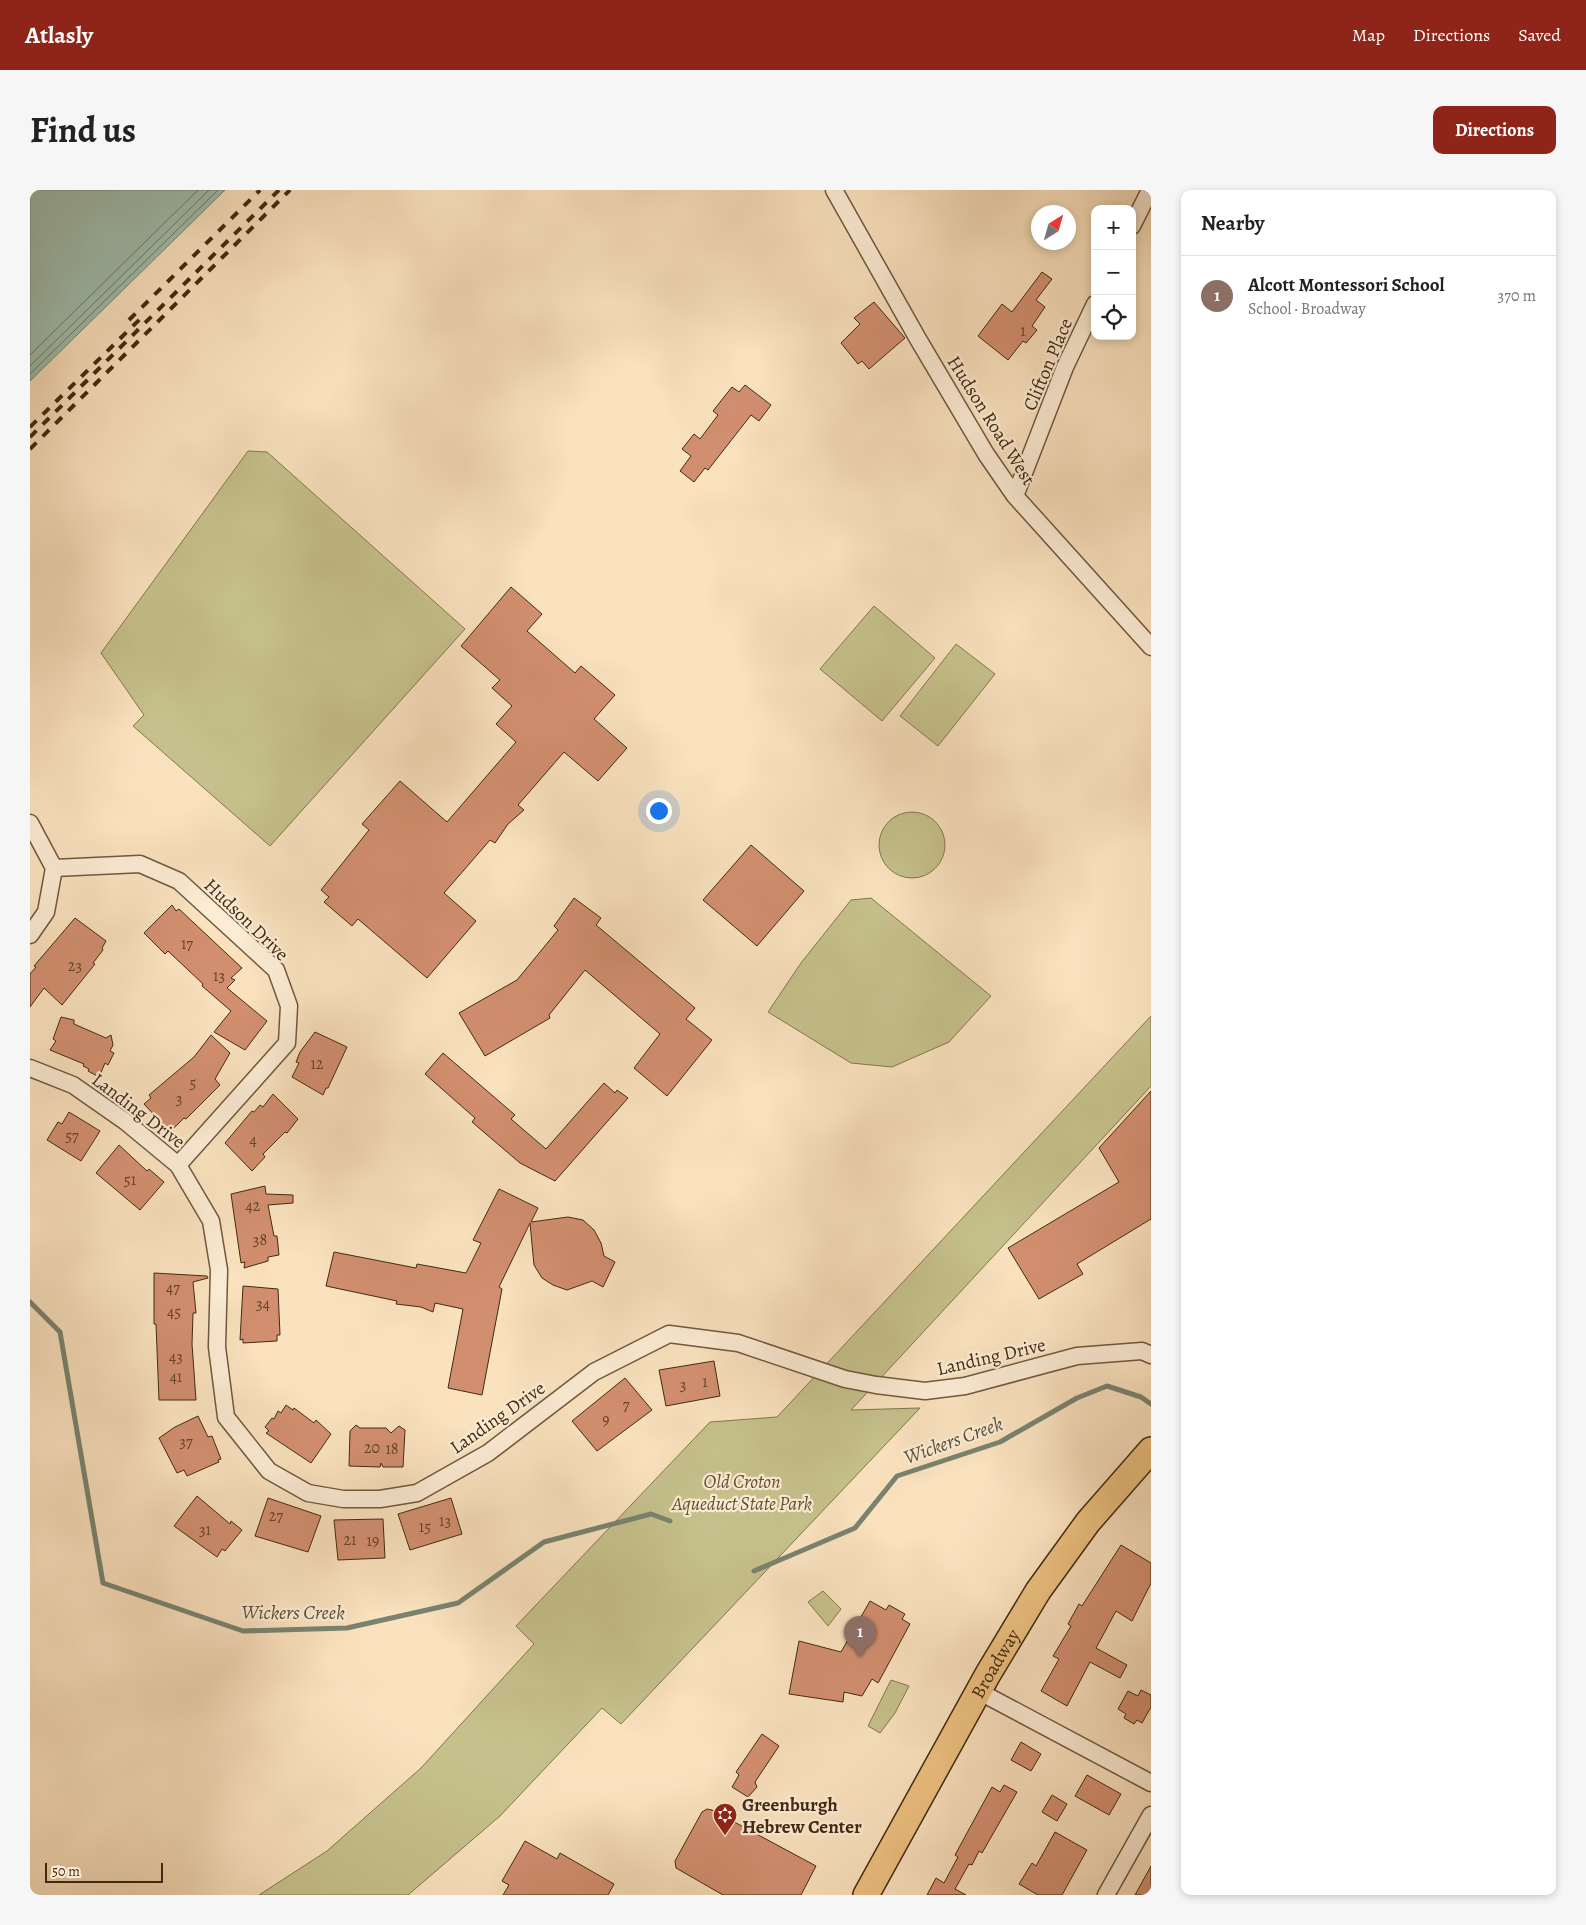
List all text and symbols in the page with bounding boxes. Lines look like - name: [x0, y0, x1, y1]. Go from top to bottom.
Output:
- text: Atlasly: [25, 19, 93, 51]
- text: Map: [1352, 23, 1385, 47]
- text: Directions: [1413, 23, 1490, 47]
- text: Saved: [1518, 23, 1561, 47]
- text: Find us: [30, 106, 136, 154]
- button: Directions: [1433, 106, 1556, 154]
- north arrow: [1031, 205, 1076, 250]
- map controls: [1091, 205, 1136, 340]
- button: +: [1091, 205, 1136, 250]
- text: Nearby: [1201, 209, 1264, 237]
- button: −: [1091, 250, 1136, 295]
- text: Alcott Montessori School: [1248, 272, 1445, 298]
- text: 1: [1214, 285, 1220, 307]
- text: 370 m: [1498, 285, 1536, 307]
- button: locate: [1091, 295, 1136, 340]
- text: School · Broadway: [1248, 298, 1366, 320]
- street label: Clifton Place: [1017, 314, 1079, 415]
- house number: 1: [1020, 320, 1026, 342]
- street label: Hudson Road West: [941, 351, 1041, 490]
- your location: [646, 798, 672, 824]
- street label: Hudson Drive: [198, 873, 294, 967]
- house number: 17: [181, 933, 193, 955]
- house number: 23: [68, 955, 82, 977]
- house number: 13: [213, 965, 225, 987]
- house number: 12: [310, 1053, 324, 1075]
- street label: Landing Drive: [86, 1067, 190, 1155]
- house number: 5: [190, 1072, 197, 1094]
- house number: 3: [176, 1088, 182, 1110]
- house number: 57: [65, 1125, 79, 1147]
- house number: 4: [249, 1129, 257, 1151]
- house number: 51: [124, 1169, 137, 1191]
- house number: 42: [246, 1195, 261, 1217]
- house number: 38: [253, 1229, 267, 1251]
- house number: 47: [166, 1277, 180, 1299]
- house number: 34: [256, 1293, 270, 1315]
- house number: 45: [167, 1301, 181, 1323]
- street label: Landing Drive: [934, 1332, 1048, 1382]
- house number: 43: [169, 1346, 183, 1368]
- house number: 41: [170, 1366, 183, 1388]
- house number: 1: [702, 1371, 708, 1393]
- house number: 3: [680, 1374, 686, 1396]
- street label: Landing Drive: [445, 1375, 550, 1460]
- house number: 7: [623, 1394, 630, 1416]
- house number: 9: [602, 1409, 610, 1431]
- water label: Wickers Creek: [900, 1410, 1007, 1471]
- house number: 37: [179, 1431, 193, 1453]
- house number: 20: [364, 1437, 380, 1459]
- house number: 18: [385, 1438, 399, 1460]
- park label: Old Croton Aqueduct State Park: [671, 1469, 812, 1517]
- house number: 27: [269, 1505, 283, 1527]
- house number: 13: [439, 1510, 451, 1532]
- house number: 15: [419, 1516, 431, 1538]
- house number: 31: [199, 1519, 212, 1541]
- house number: 21: [343, 1529, 357, 1551]
- house number: 19: [367, 1530, 379, 1552]
- water label: Wickers Creek: [241, 1599, 345, 1626]
- pin: 1: [844, 1616, 876, 1657]
- street label: Broadway: [965, 1624, 1027, 1703]
- place label: Greenburgh Hebrew Center: [742, 1792, 862, 1840]
- synagogue icon: Greenburgh Hebrew Center: [712, 1802, 738, 1836]
- scale bar: [45, 1860, 162, 1883]
- text: 50 m: [52, 1862, 80, 1881]

